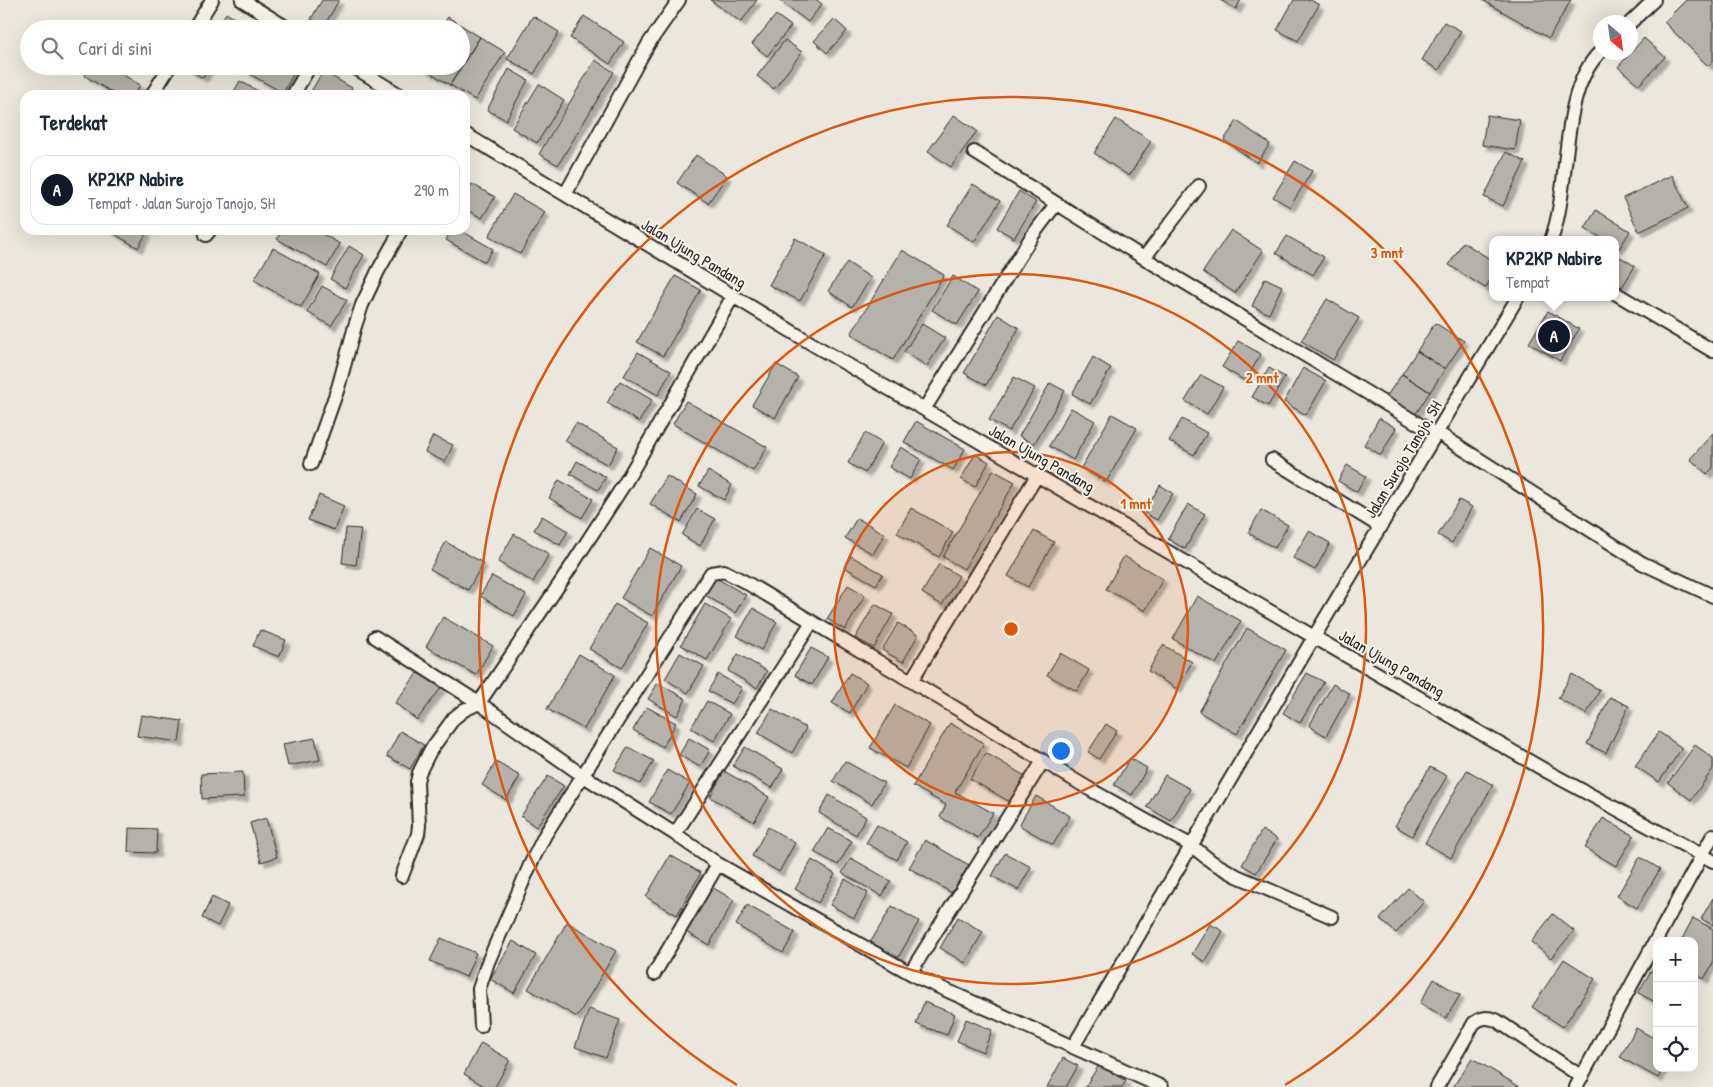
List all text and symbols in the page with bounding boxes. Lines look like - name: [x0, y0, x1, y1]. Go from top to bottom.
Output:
- north arrow: [1593, 15, 1638, 60]
- search box: [20, 20, 470, 75]
- icon: search: [38, 34, 66, 62]
- text: Cari di sini: [78, 35, 152, 61]
- text: Terdekat: [40, 108, 107, 137]
- text: KP2KP Nabire: [88, 166, 184, 192]
- text: A: [53, 179, 61, 201]
- text: 290 m: [414, 179, 449, 201]
- text: Tempat · Jalan Surojo Tanojo, SH: [88, 192, 275, 214]
- street label: Jalan Ujung Pandang: [637, 213, 751, 293]
- popup: [1489, 236, 1619, 301]
- text: 3 mnt: [1371, 242, 1404, 263]
- text: KP2KP Nabire: [1506, 245, 1602, 271]
- text: Tempat: [1506, 271, 1549, 293]
- pin: A: [1538, 317, 1570, 355]
- text: 2 mnt: [1246, 367, 1279, 388]
- street label: Jalan Surojo Tanojo, SH: [1359, 396, 1447, 522]
- street label: Jalan Ujung Pandang: [985, 419, 1099, 497]
- text: 1 mnt: [1120, 493, 1152, 514]
- centre of rings: [1002, 620, 1020, 638]
- street label: Jalan Ujung Pandang: [1335, 624, 1449, 702]
- your location: [1048, 738, 1074, 764]
- map controls: [1653, 937, 1698, 1072]
- button: +: [1653, 937, 1698, 982]
- button: −: [1653, 982, 1698, 1027]
- button: locate: [1653, 1027, 1698, 1072]

